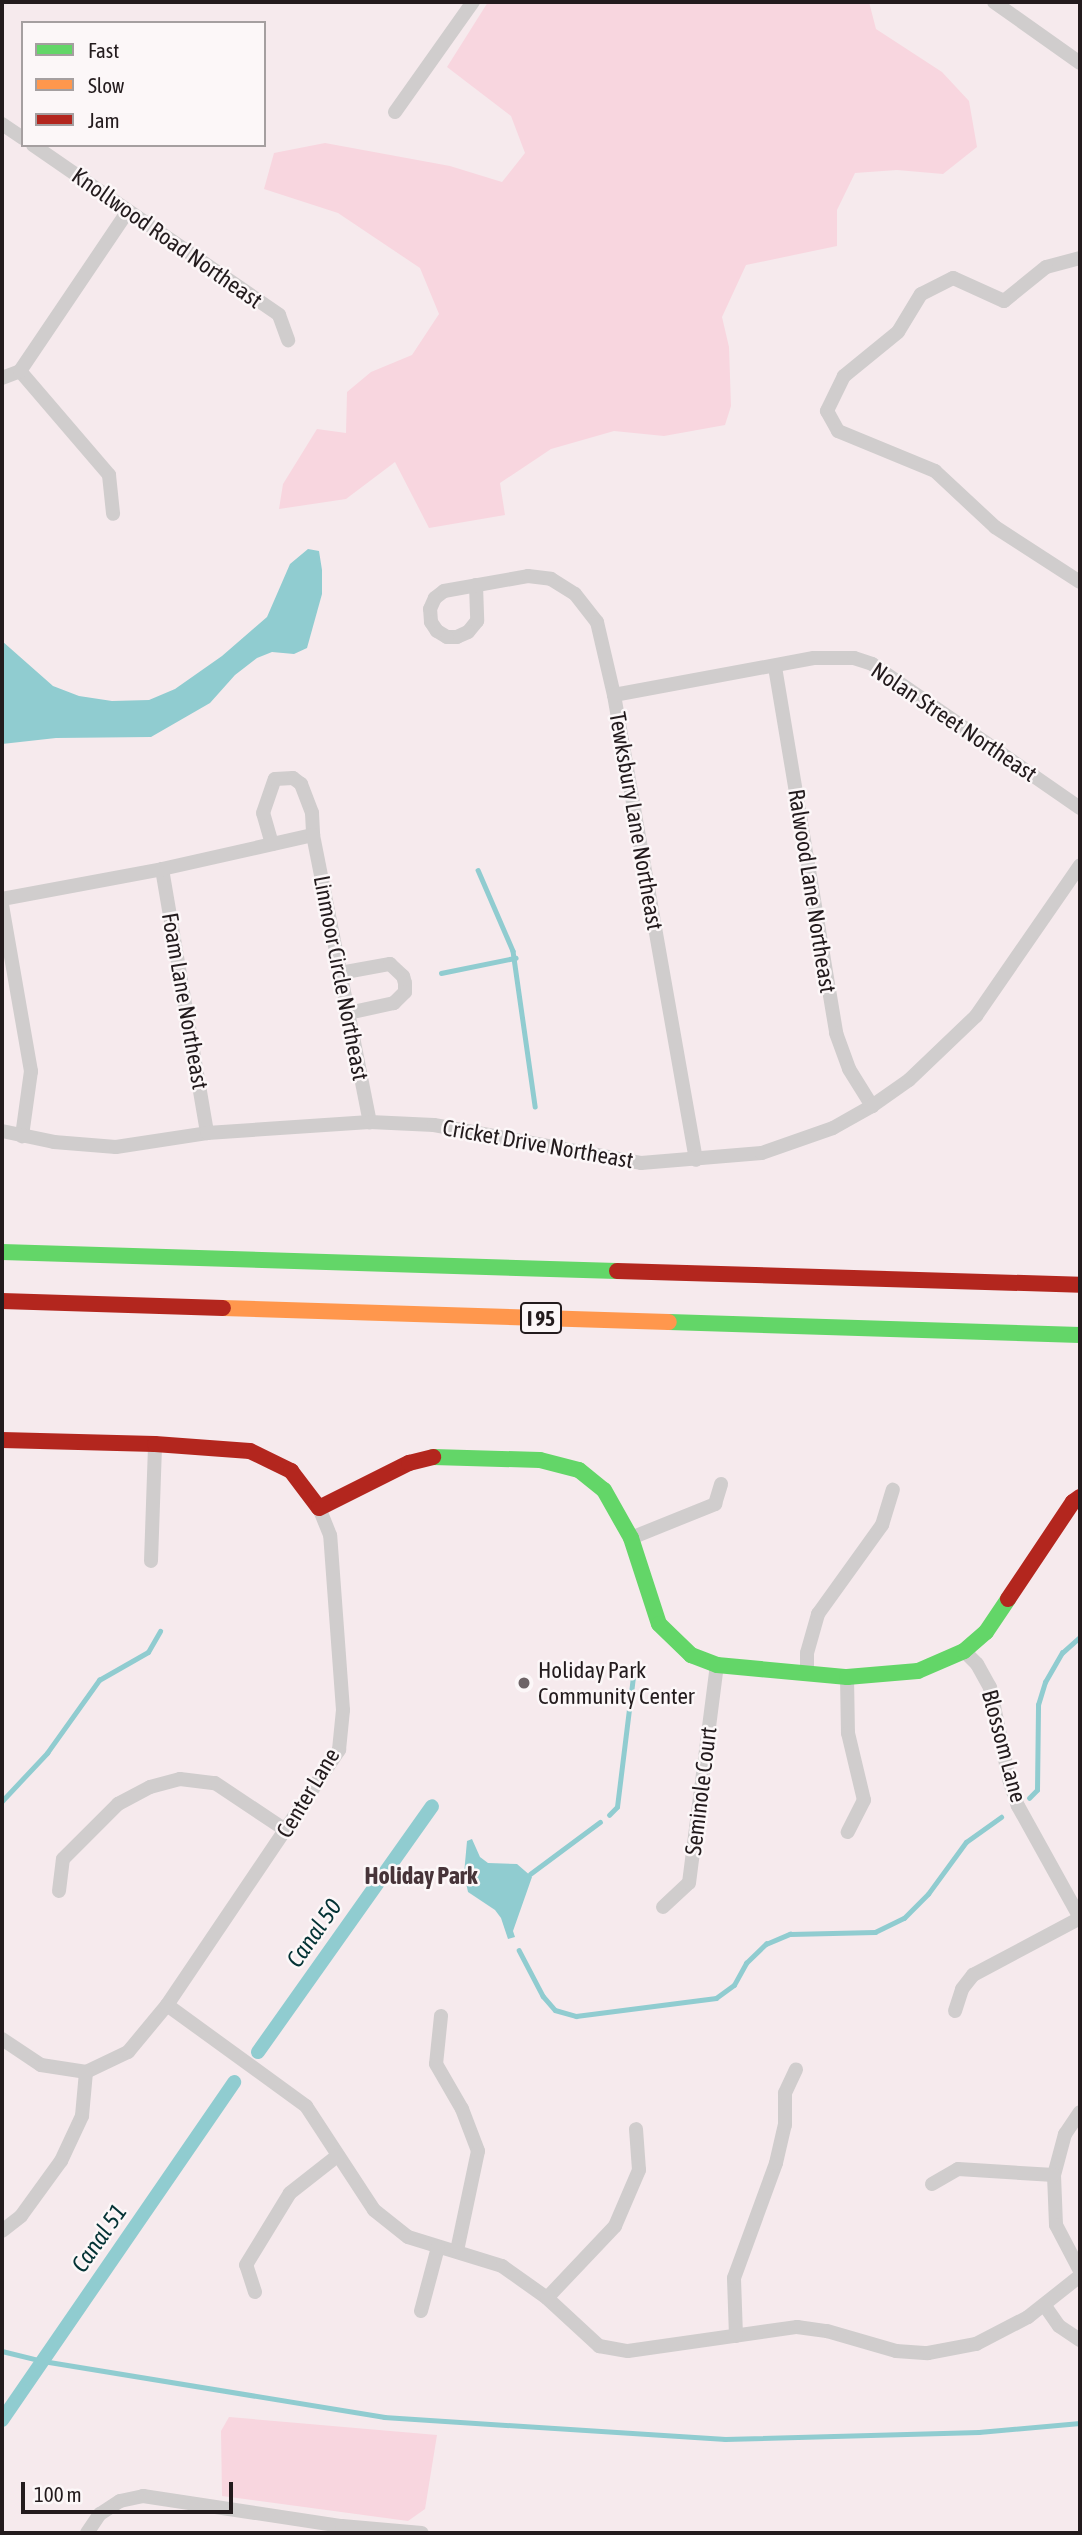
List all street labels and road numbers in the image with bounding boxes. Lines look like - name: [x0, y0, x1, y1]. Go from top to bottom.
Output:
- street label: Knollwood Road Northeast: [67, 162, 267, 314]
- street label: Nolan Street Northeast: [866, 656, 1042, 788]
- street label: Tewksbury Lane Northeast: [603, 710, 669, 932]
- street label: Ralwood Lane Northeast: [782, 787, 842, 995]
- street label: Linmoor Circle Northeast: [308, 873, 374, 1083]
- street label: Foam Lane Northeast: [156, 910, 214, 1092]
- street label: Cricket Drive Northeast: [440, 1114, 636, 1174]
- road number: I 95: [520, 1300, 562, 1336]
- street label: Blossom Lane: [976, 1687, 1032, 1805]
- street label: Seminole Court: [679, 1725, 723, 1857]
- street label: Center Lane: [270, 1743, 346, 1843]

